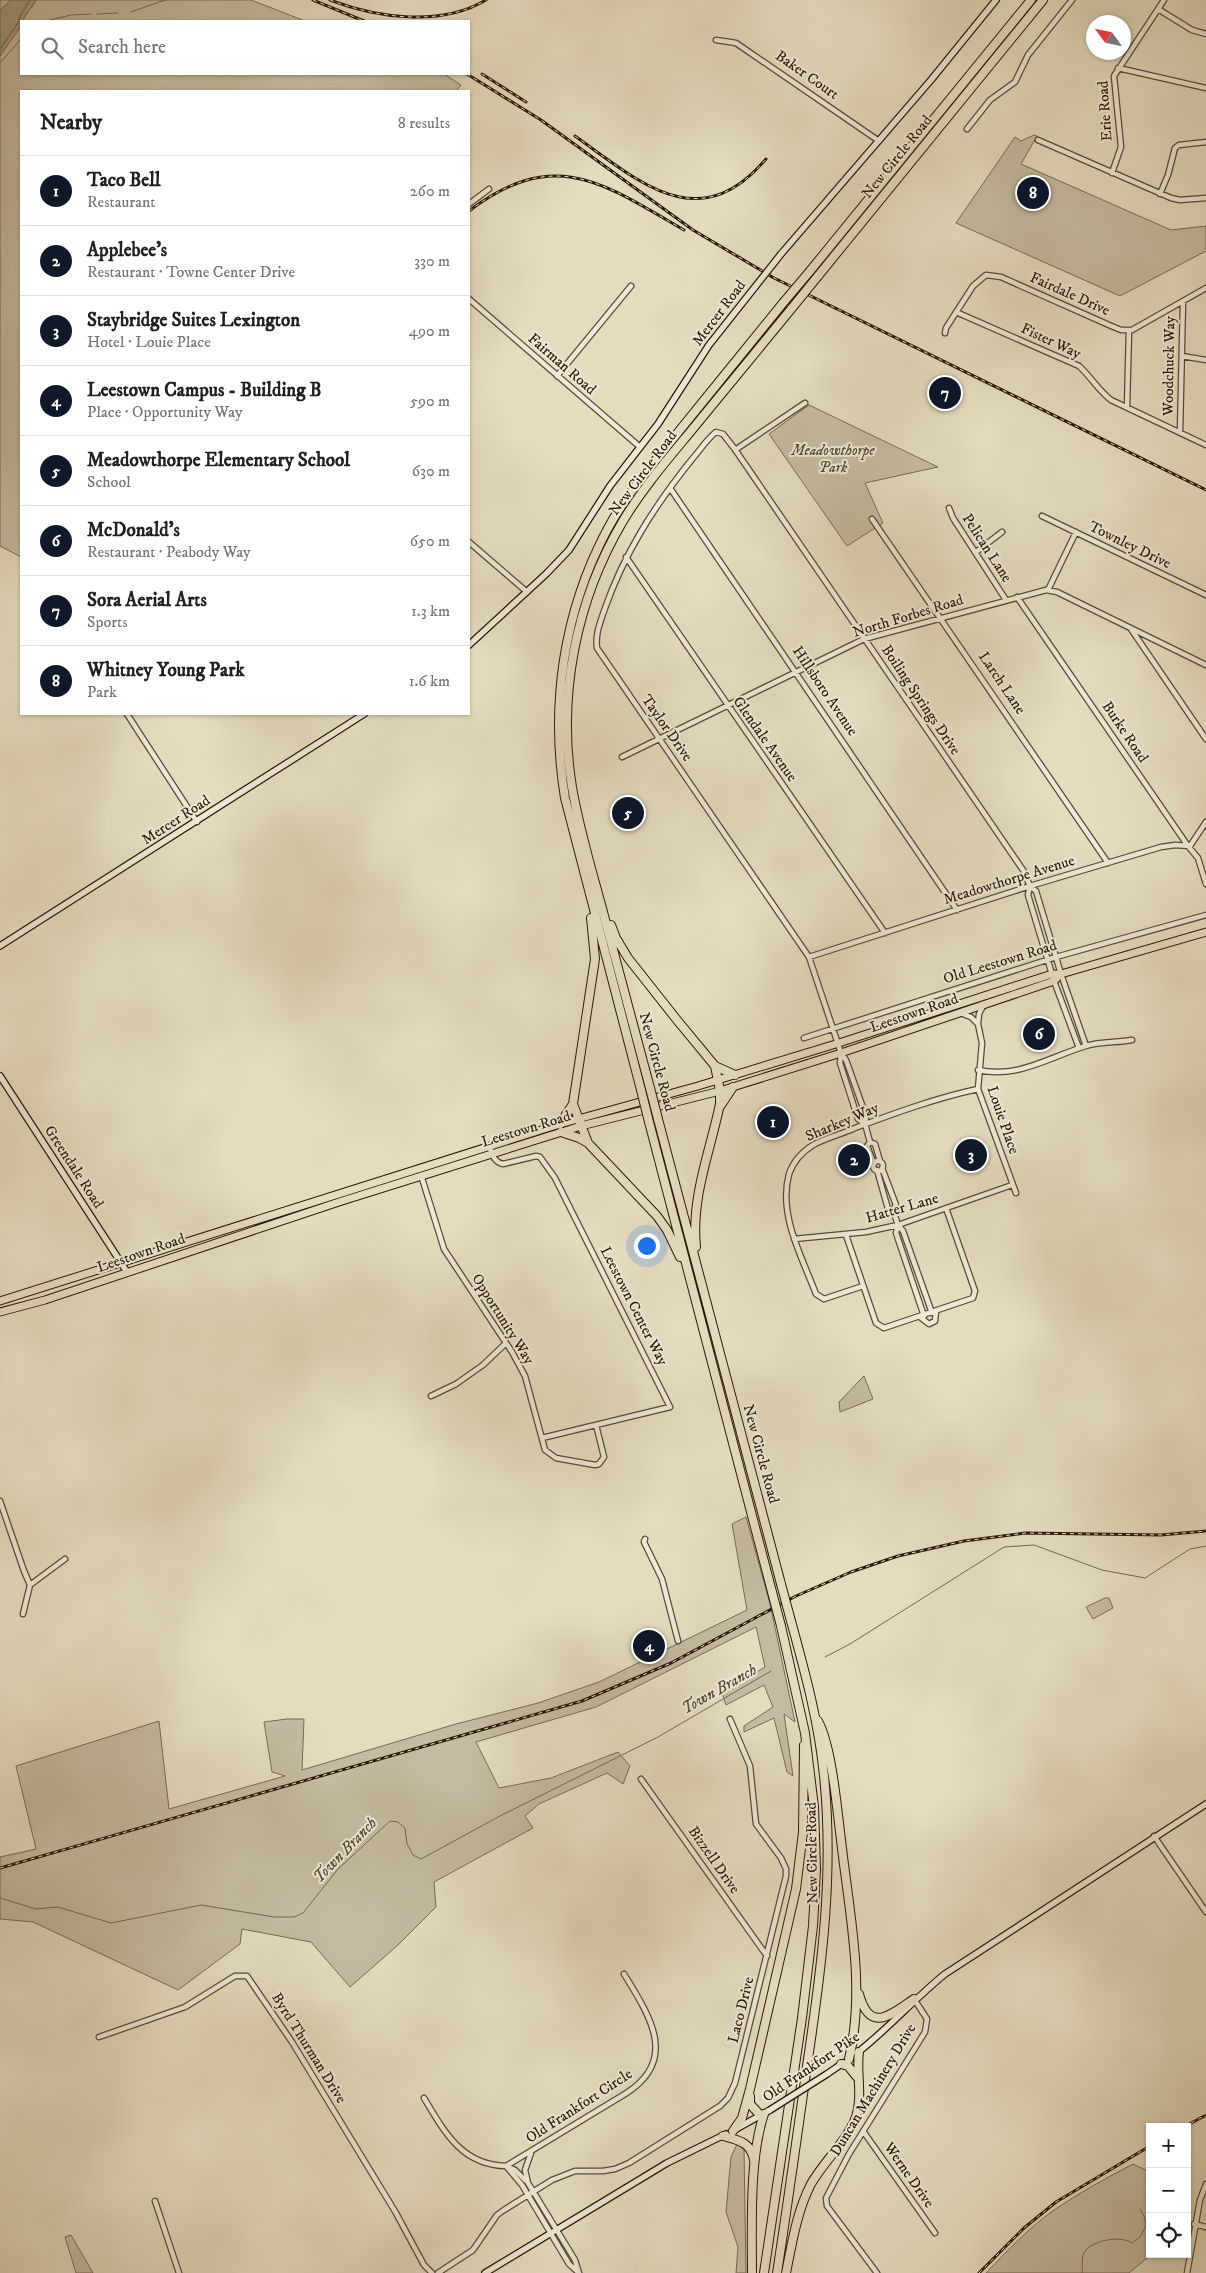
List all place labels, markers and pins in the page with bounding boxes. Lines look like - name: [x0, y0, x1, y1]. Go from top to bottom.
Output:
- pin: 8: [1017, 174, 1049, 212]
- pin: 7: [929, 374, 961, 412]
- pin: 5: [612, 794, 644, 832]
- pin: 6: [1023, 1015, 1055, 1053]
- pin: 1: [757, 1103, 789, 1141]
- pin: 3: [955, 1136, 987, 1174]
- pin: 2: [838, 1141, 870, 1179]
- pin: 4: [633, 1627, 665, 1665]

